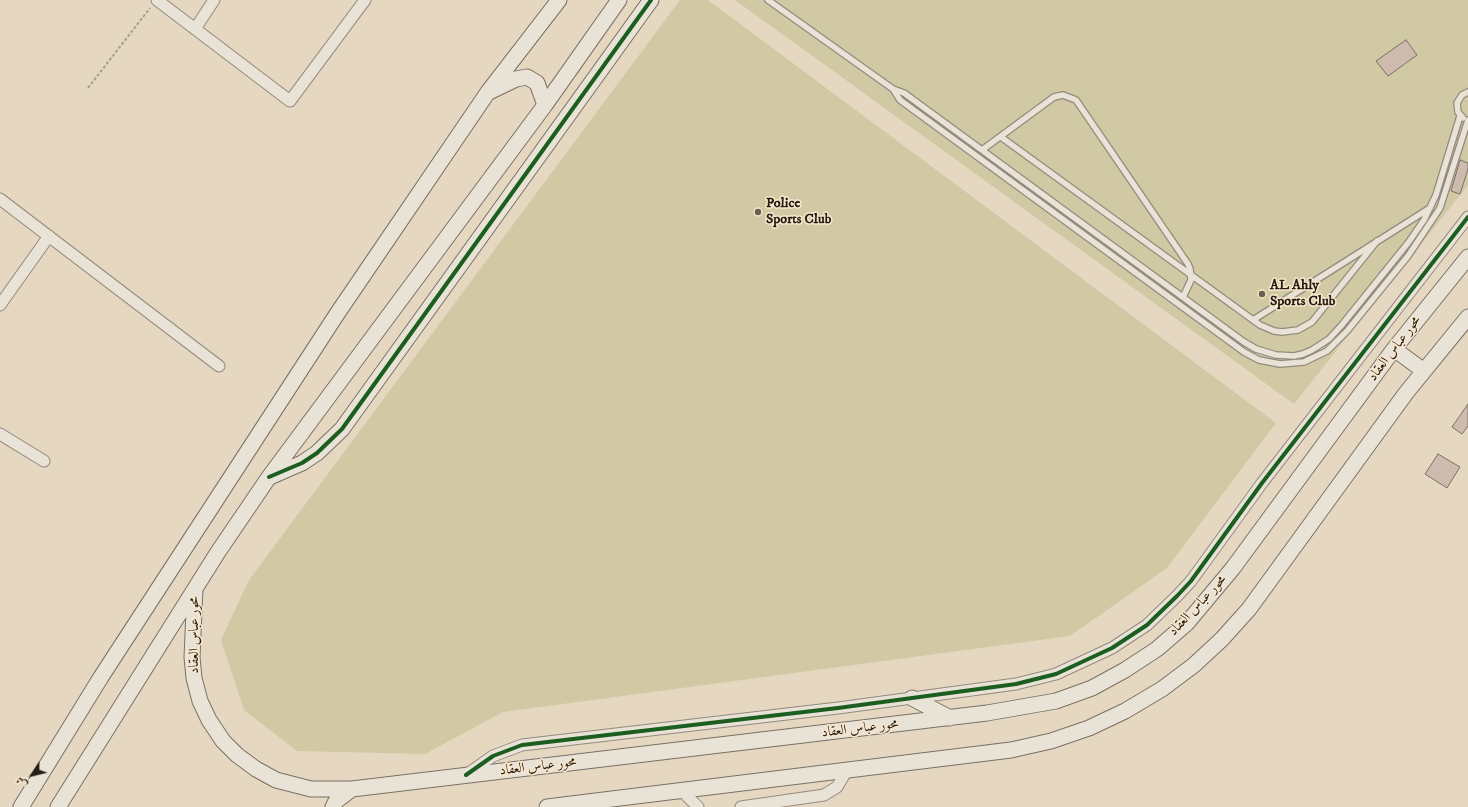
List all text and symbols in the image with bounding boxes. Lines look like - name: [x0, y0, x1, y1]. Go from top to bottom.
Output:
- place label: Police Sports Club: [766, 196, 831, 228]
- marker: Police Sports Club: [753, 207, 763, 217]
- place label: AL Ahly Sports Club: [1270, 278, 1335, 310]
- marker: AL Ahly Sports Club: [1257, 289, 1267, 299]
- street label: محور عباس العقاد: [1365, 313, 1425, 385]
- street label: محور عباس العقاد: [1165, 572, 1231, 640]
- street label: محور عباس العقاد: [187, 596, 203, 674]
- street label: محور عباس العقاد: [821, 716, 899, 742]
- street label: محور عباس العقاد: [499, 754, 577, 780]
- north arrow: [12, 755, 52, 795]
- text: ش: [13, 773, 31, 790]

